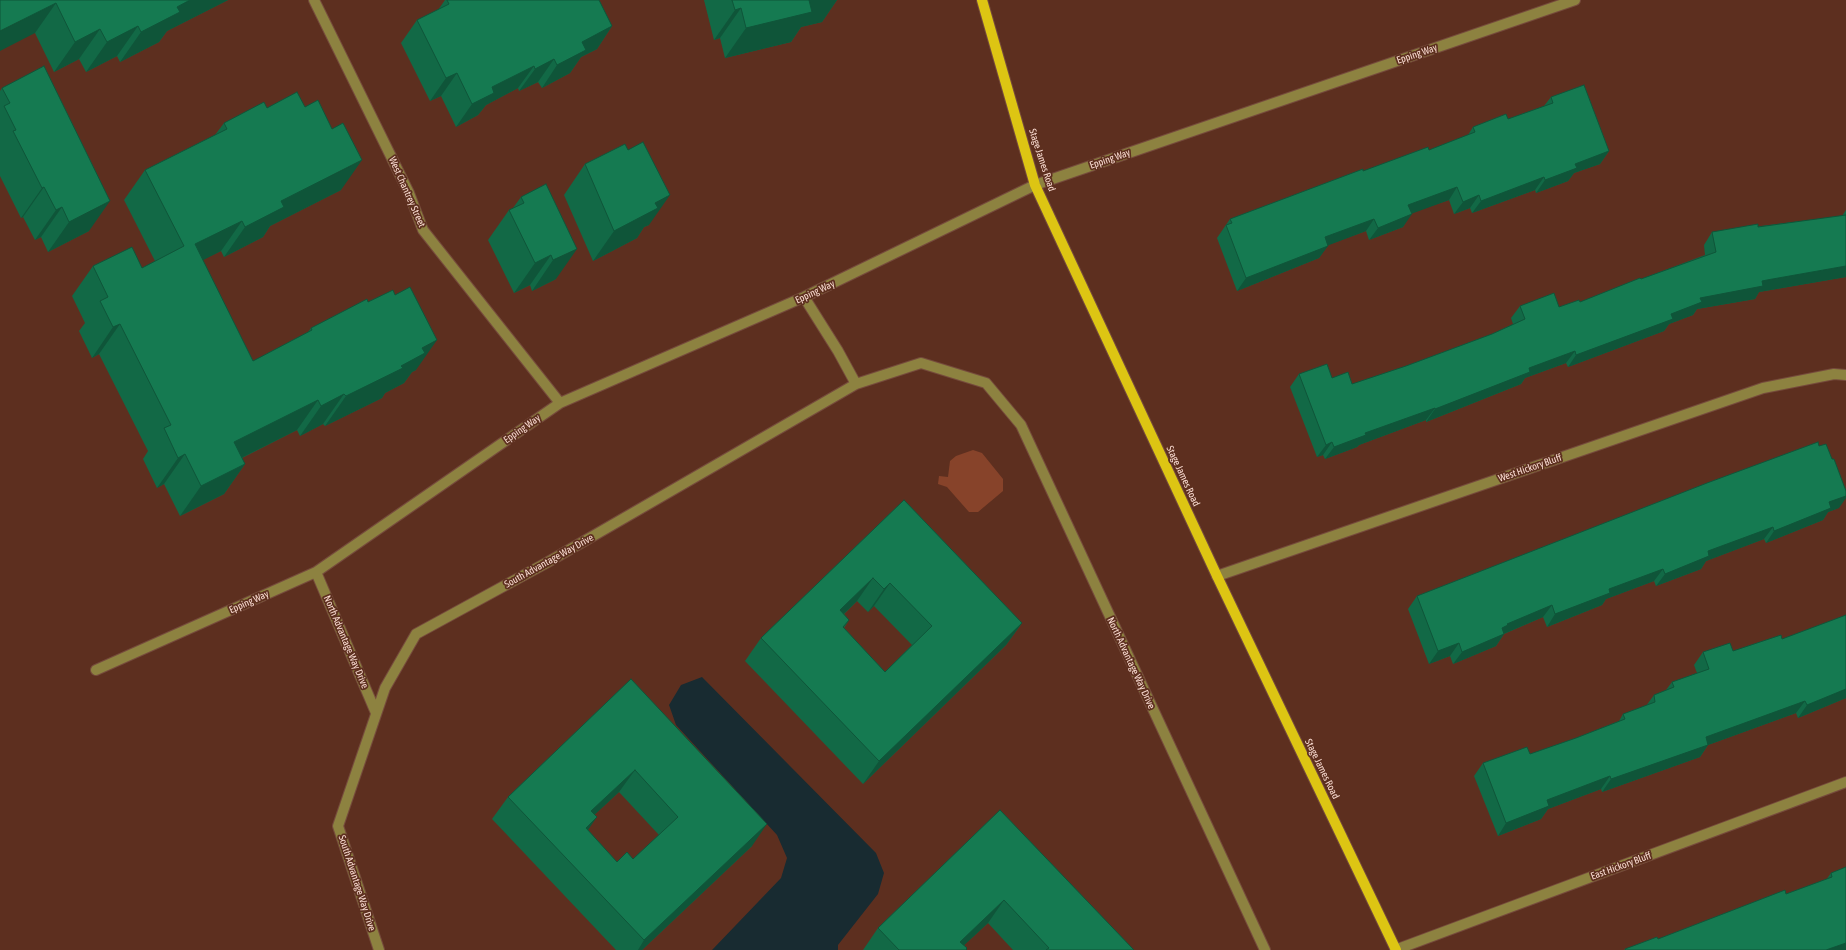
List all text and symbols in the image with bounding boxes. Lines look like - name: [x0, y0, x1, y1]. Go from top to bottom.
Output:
- street label: Epping Way: [1395, 41, 1439, 67]
- street label: Stage James Road: [1026, 127, 1058, 193]
- street label: Epping Way: [1088, 146, 1132, 172]
- street label: West Chantrey Street: [386, 155, 428, 229]
- street label: Epping Way: [793, 278, 837, 306]
- street label: Epping Way: [501, 412, 543, 446]
- street label: Stage James Road: [1164, 444, 1202, 508]
- street label: West Hickory Bluff: [1497, 452, 1563, 484]
- street label: South Advantage Way Drive: [502, 532, 596, 590]
- street label: Epping Way: [227, 588, 271, 616]
- street label: North Advantage Way Drive: [321, 594, 371, 690]
- street label: North Advantage Way Drive: [1104, 615, 1158, 711]
- street label: Stage James Road: [1302, 737, 1342, 801]
- street label: South Advantage Way Drive: [336, 834, 378, 932]
- street label: East Hickory Bluff: [1589, 850, 1653, 882]

